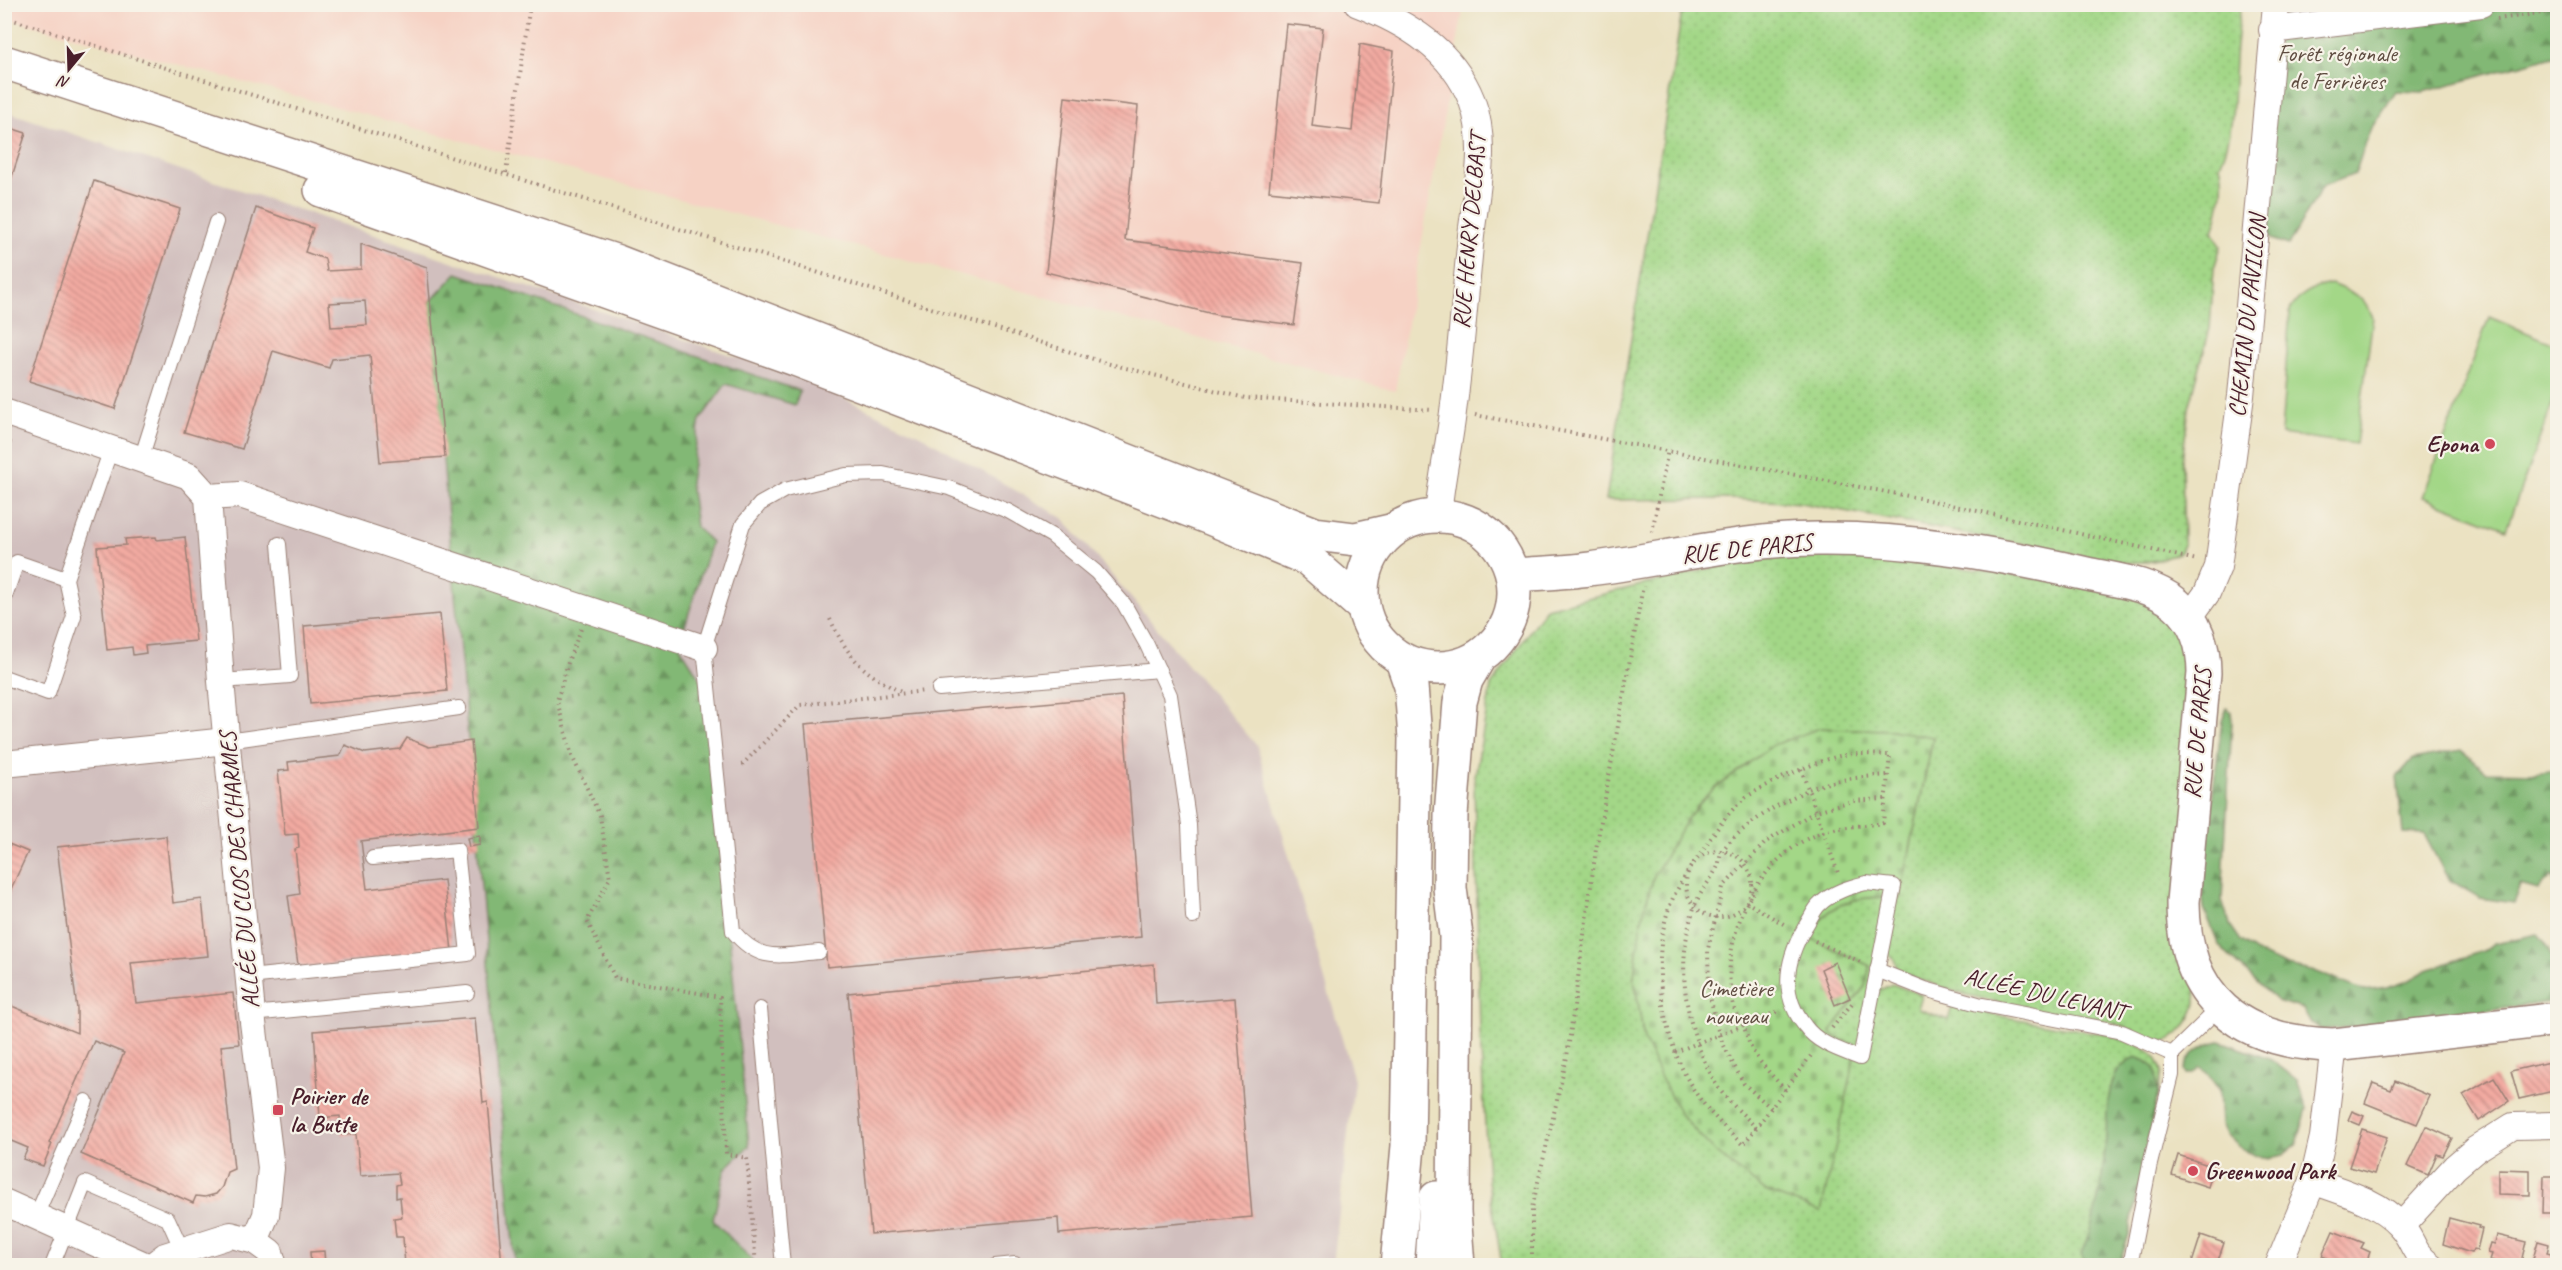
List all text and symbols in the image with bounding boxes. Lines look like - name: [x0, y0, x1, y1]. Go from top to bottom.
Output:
- park label: Forêt régionale de Ferrières: [2277, 38, 2399, 96]
- north arrow: [39, 39, 99, 99]
- text: N: [54, 70, 72, 93]
- street label: RUE HENRY DELBAST: [1446, 127, 1493, 330]
- street label: CHEMIN DU PAVILLON: [2221, 210, 2273, 419]
- place label: Epona: [2427, 429, 2480, 459]
- marker: Epona: [2483, 437, 2497, 451]
- street label: RUE DE PARIS: [1680, 526, 1817, 570]
- street label: RUE DE PARIS: [2176, 663, 2218, 800]
- street label: ALLÉE DU CLOS DES CHARMES: [212, 727, 266, 1010]
- street label: ALLÉE DU LEVANT: [1961, 961, 2135, 1029]
- park label: Cimetière nouveau: [1699, 973, 1775, 1031]
- place label: Poirier de la Butte: [290, 1081, 369, 1139]
- marker: Poirier de la Butte: [271, 1103, 285, 1117]
- place label: Greenwood Park: [2205, 1156, 2337, 1186]
- marker: Greenwood Park: [2186, 1164, 2200, 1178]

